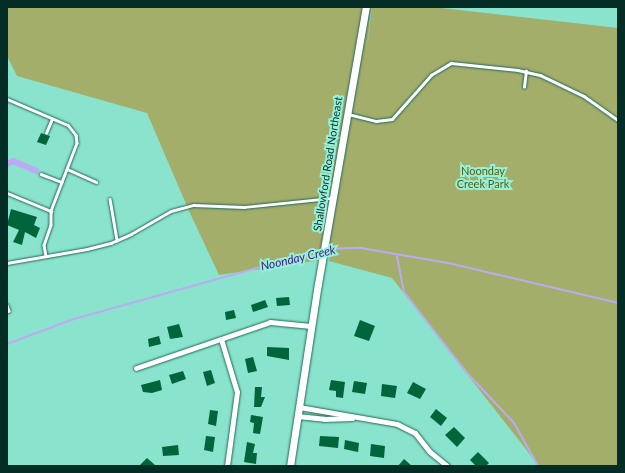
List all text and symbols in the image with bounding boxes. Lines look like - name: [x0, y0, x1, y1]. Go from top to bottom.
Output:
- street label: Shallowford Road Northeast: [311, 96, 345, 232]
- park label: Noonday Creek Park: [457, 165, 509, 191]
- water label: Noonday Creek: [259, 242, 337, 274]

